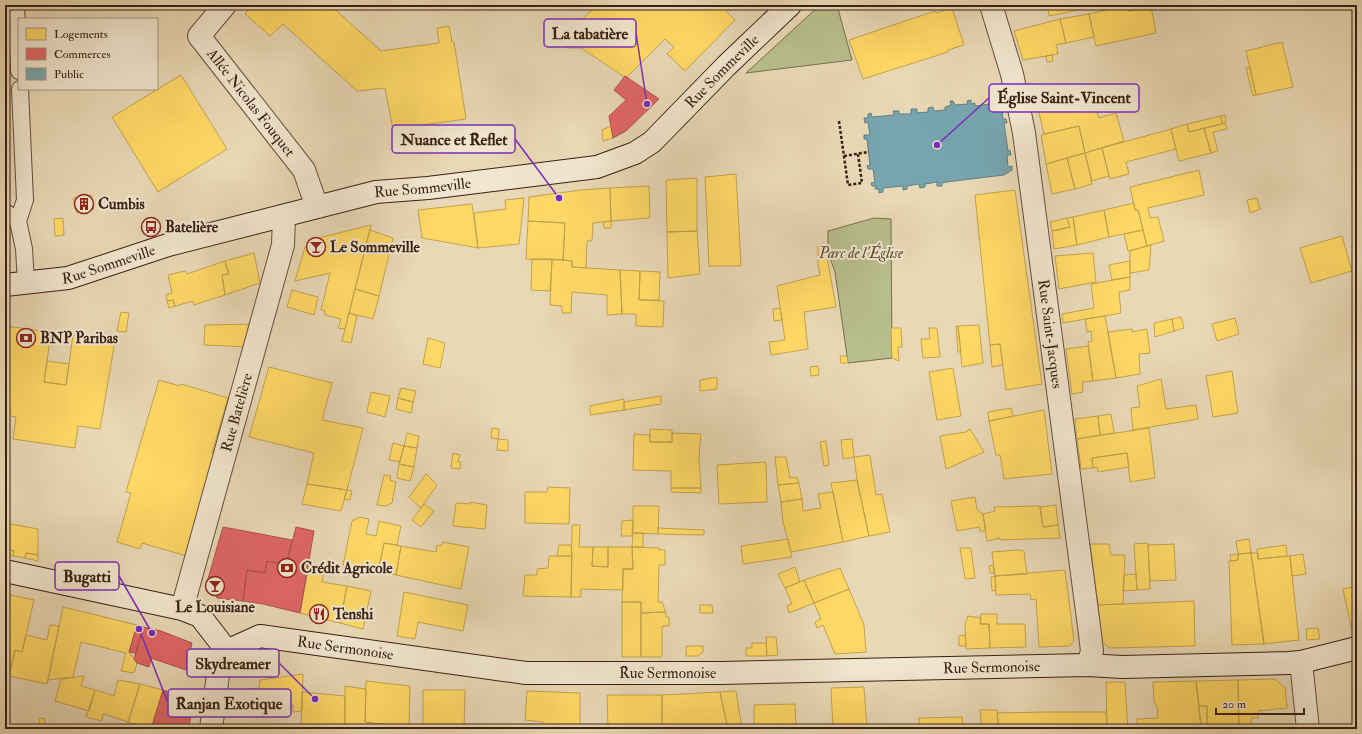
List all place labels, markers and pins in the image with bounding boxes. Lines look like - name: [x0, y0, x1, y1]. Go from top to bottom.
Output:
- callout: La tabatière: [544, 19, 636, 47]
- callout: Église Saint-Vincent: [989, 84, 1139, 112]
- callout: Nuance et Reflet: [392, 125, 515, 153]
- building icon: Cumbis: [73, 193, 95, 215]
- place label: Cumbis: [98, 195, 145, 214]
- bus stop icon: Batelière: [140, 216, 162, 238]
- place label: Batelière: [165, 218, 219, 237]
- bar icon: Le Sommeville: [305, 236, 327, 258]
- place label: Le Sommeville: [330, 238, 420, 257]
- bank icon: BNP Paribas: [15, 327, 37, 349]
- place label: BNP Paribas: [40, 329, 118, 348]
- bank icon: Crédit Agricole: [276, 557, 298, 579]
- place label: Crédit Agricole: [301, 559, 393, 579]
- callout: Bugatti: [55, 562, 119, 590]
- bar icon: Le Louisiane: [204, 575, 226, 597]
- place label: Le Louisiane: [175, 598, 255, 617]
- restaurant icon: Tenshi: [308, 603, 330, 625]
- place label: Tenshi: [332, 605, 373, 624]
- callout: Skydreamer: [187, 649, 279, 677]
- callout: Ranjan Exotique: [168, 689, 291, 717]

